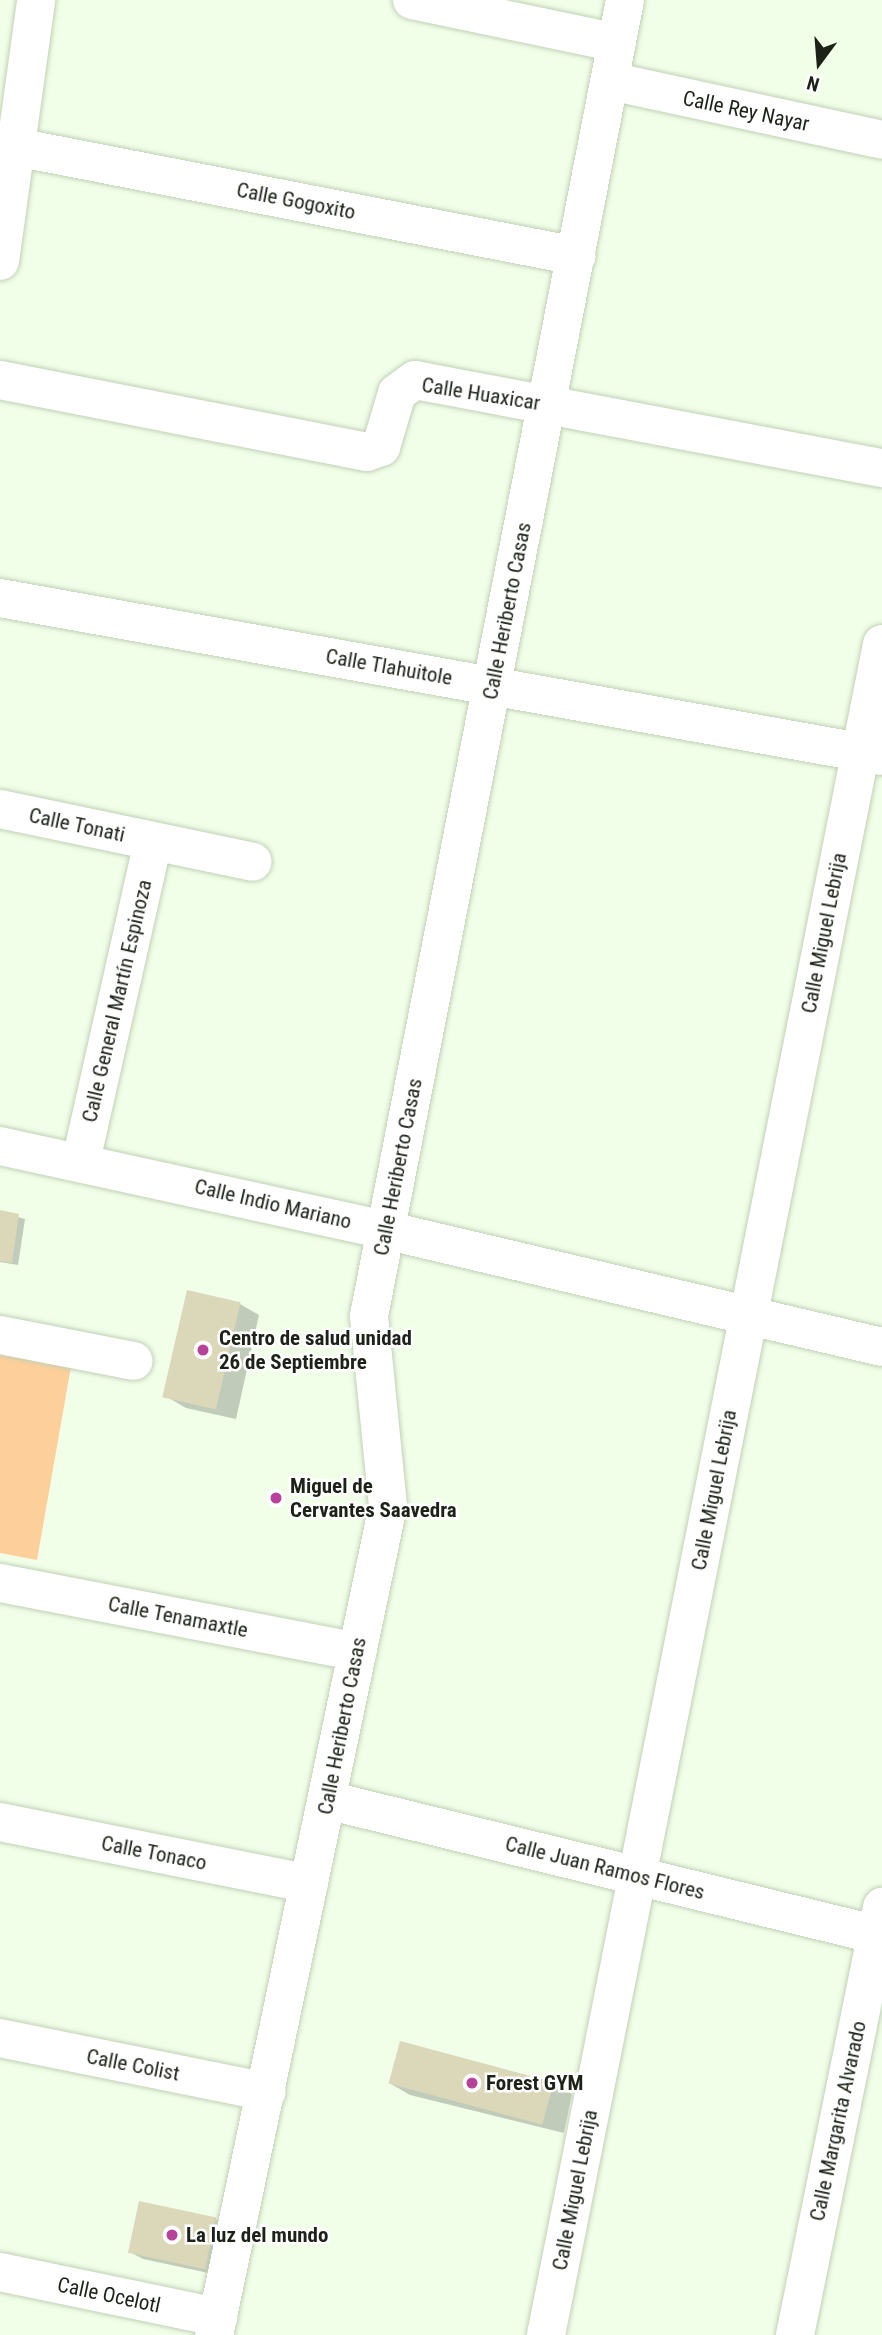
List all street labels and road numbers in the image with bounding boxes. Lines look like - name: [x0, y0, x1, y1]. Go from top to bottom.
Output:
- street label: Calle Rey Nayar: [680, 85, 812, 137]
- street label: Calle Gogoxito: [234, 177, 358, 225]
- street label: Calle Huaxicar: [420, 372, 542, 416]
- street label: Calle Heriberto Casas: [477, 520, 537, 702]
- street label: Calle Tlahuitole: [324, 643, 454, 691]
- street label: Calle Tonati: [26, 802, 128, 848]
- street label: Calle Miguel Lebrija: [796, 851, 852, 1015]
- street label: Calle General Martín Espinoza: [77, 877, 157, 1125]
- street label: Calle Heriberto Casas: [368, 1076, 428, 1258]
- street label: Calle Indio Mariano: [192, 1174, 354, 1234]
- street label: Calle Miguel Lebrija: [686, 1408, 742, 1572]
- street label: Calle Tenamaxtle: [106, 1591, 250, 1643]
- street label: Calle Heriberto Casas: [312, 1635, 372, 1817]
- street label: Calle Tonaco: [99, 1830, 209, 1876]
- street label: Calle Juan Ramos Flores: [503, 1831, 707, 1905]
- street label: Calle Margarita Alvarado: [804, 2019, 872, 2223]
- street label: Calle Colist: [84, 2044, 182, 2086]
- street label: Calle Miguel Lebrija: [547, 2108, 603, 2272]
- street label: Calle Ocelotl: [55, 2272, 163, 2318]

